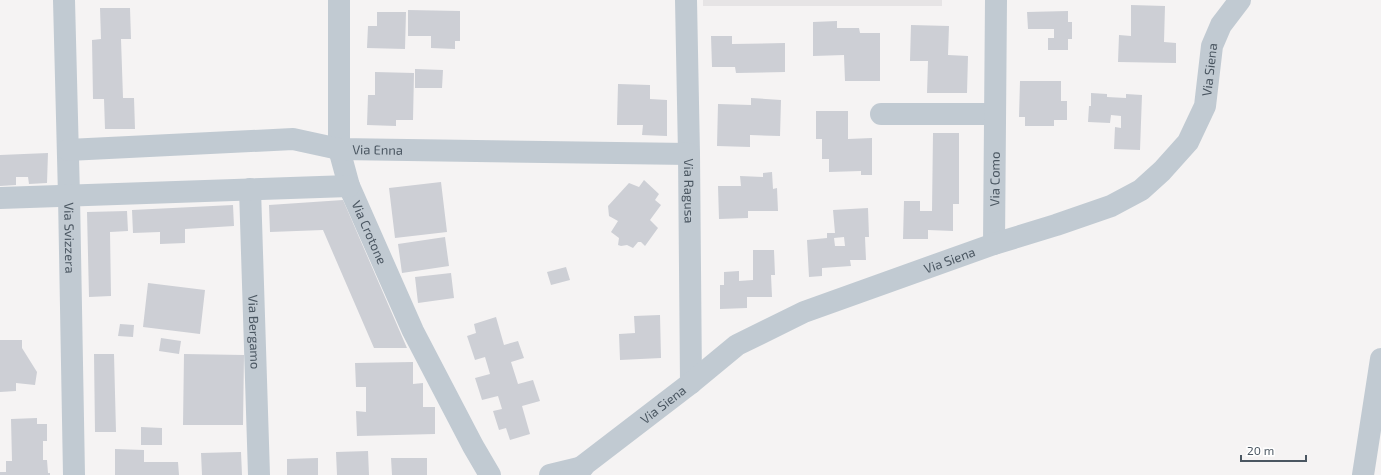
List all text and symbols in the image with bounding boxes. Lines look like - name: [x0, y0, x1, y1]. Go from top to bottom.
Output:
- street label: Via Siena: [1198, 42, 1220, 97]
- street label: Via Enna: [352, 141, 403, 158]
- street label: Via Como: [986, 152, 1003, 206]
- street label: Via Ragusa: [681, 158, 698, 223]
- street label: Via Crotone: [348, 198, 391, 267]
- street label: Via Svizzera: [61, 202, 78, 274]
- street label: Via Siena: [922, 243, 977, 276]
- street label: Via Bergamo: [245, 294, 264, 369]
- street label: Via Siena: [637, 382, 689, 427]
- scale bar: [1241, 437, 1306, 463]
- text: 20 m: [1247, 443, 1274, 457]

